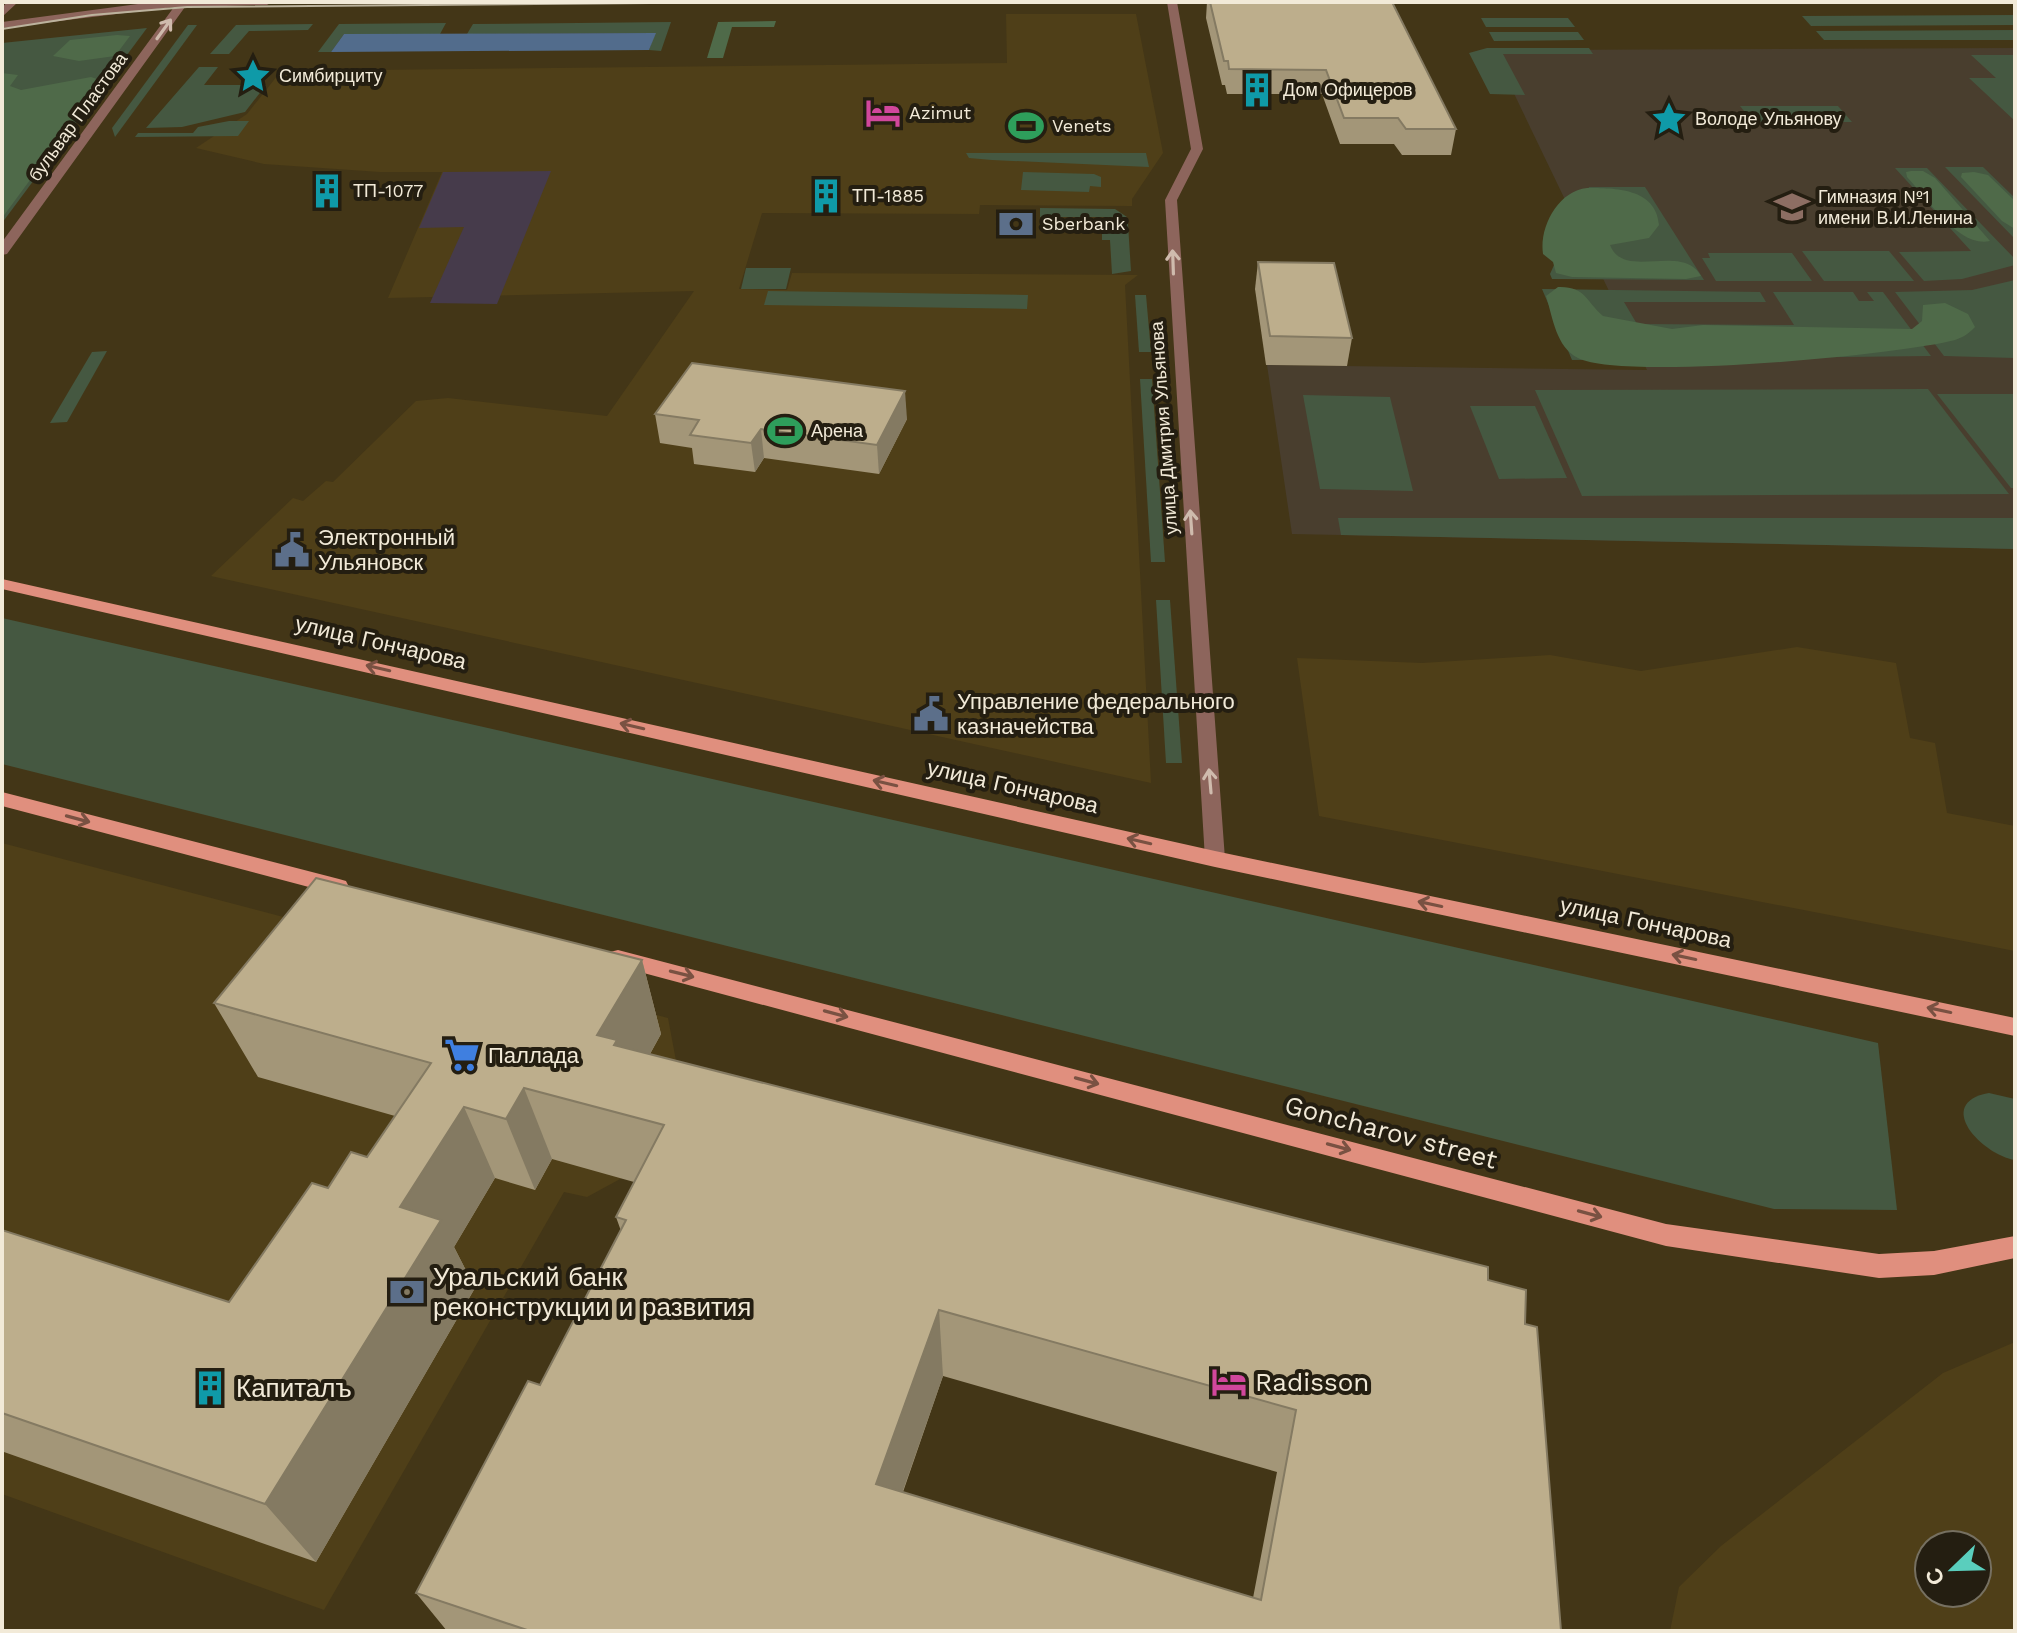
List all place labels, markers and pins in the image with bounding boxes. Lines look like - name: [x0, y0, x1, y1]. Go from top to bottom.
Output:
- place icon: Симбирциту: [234, 57, 272, 95]
- place label: Симбирциту: [279, 65, 382, 86]
- building icon: Дом Офицеров: [1238, 71, 1276, 109]
- place label: Дом Офицеров: [1283, 79, 1412, 100]
- hotel icon: Azimut: [864, 94, 902, 132]
- place icon: Володе Ульянову: [1650, 100, 1688, 138]
- place label: Azimut: [909, 102, 972, 123]
- sports icon: Venets: [1007, 107, 1045, 145]
- place label: Володе Ульянову: [1695, 108, 1842, 129]
- place label: Venets: [1052, 115, 1112, 136]
- building icon: ТП-1077: [308, 172, 346, 210]
- building icon: ТП-1885: [807, 177, 845, 215]
- place label: ТП-1077: [353, 180, 423, 201]
- place label: ТП-1885: [852, 185, 924, 206]
- place label: Гимназия №1 имени В.И.Ленина: [1818, 186, 1974, 228]
- school or university icon: Гимназия №1 имени В.И.Ленина: [1773, 188, 1811, 226]
- bank icon: Sberbank: [997, 205, 1035, 243]
- place label: Sberbank: [1042, 213, 1125, 234]
- sports icon: Арена: [766, 412, 804, 450]
- place label: Арена: [811, 420, 864, 441]
- place label: Электронный Ульяновск: [318, 525, 455, 575]
- public building icon: Электронный Ульяновск: [273, 531, 311, 569]
- place label: Управление федерального казначейства: [957, 689, 1235, 739]
- public building icon: Управление федерального казначейства: [912, 695, 950, 733]
- supermarket icon: Паллада: [443, 1036, 481, 1074]
- place label: Паллада: [488, 1043, 580, 1068]
- place label: Уральский банк реконструкции и развития: [433, 1262, 751, 1322]
- bank icon: Уральский банк реконструкции и развития: [388, 1273, 426, 1311]
- hotel icon: Radisson: [1210, 1363, 1248, 1401]
- place label: Radisson: [1255, 1367, 1369, 1397]
- building icon: Капиталъ: [191, 1369, 229, 1407]
- place label: Капиталъ: [236, 1373, 352, 1403]

